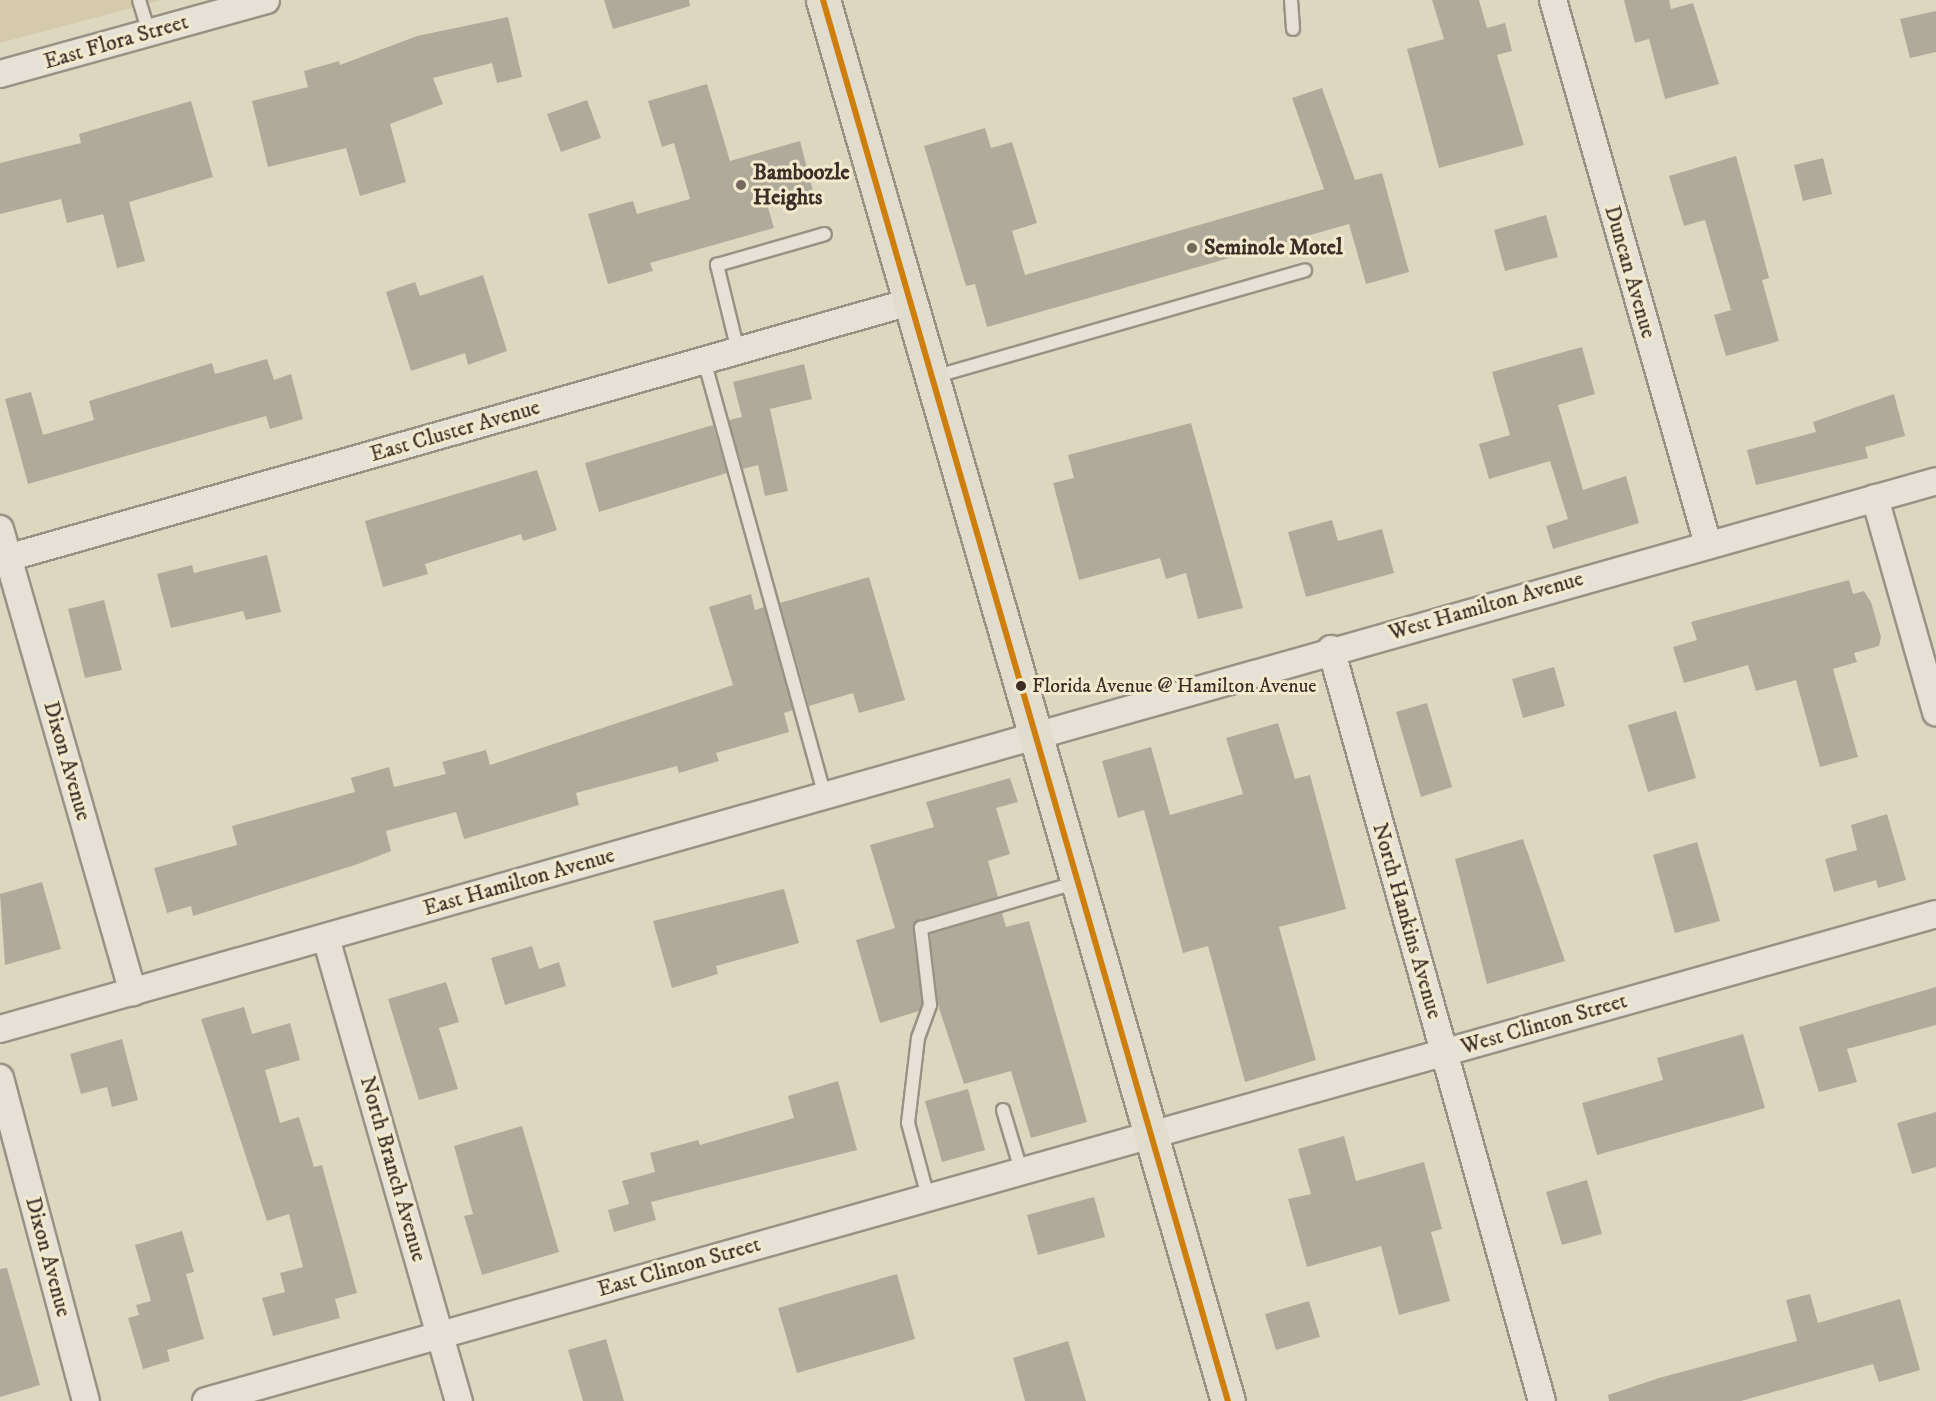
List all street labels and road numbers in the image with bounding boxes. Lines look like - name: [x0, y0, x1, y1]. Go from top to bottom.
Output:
- street label: East Flora Street: [41, 9, 191, 75]
- street label: Duncan Avenue: [1598, 203, 1662, 341]
- street label: East Cluster Avenue: [367, 394, 543, 468]
- street label: West Hamilton Avenue: [1386, 566, 1586, 646]
- street label: Dixon Avenue: [37, 698, 97, 824]
- street label: North Hankins Avenue: [1366, 820, 1448, 1022]
- street label: East Hamilton Avenue: [420, 842, 618, 922]
- street label: West Clinton Street: [1458, 988, 1630, 1060]
- street label: North Branch Avenue: [354, 1073, 432, 1265]
- street label: Dixon Avenue: [19, 1194, 77, 1320]
- street label: East Clinton Street: [594, 1231, 764, 1303]

